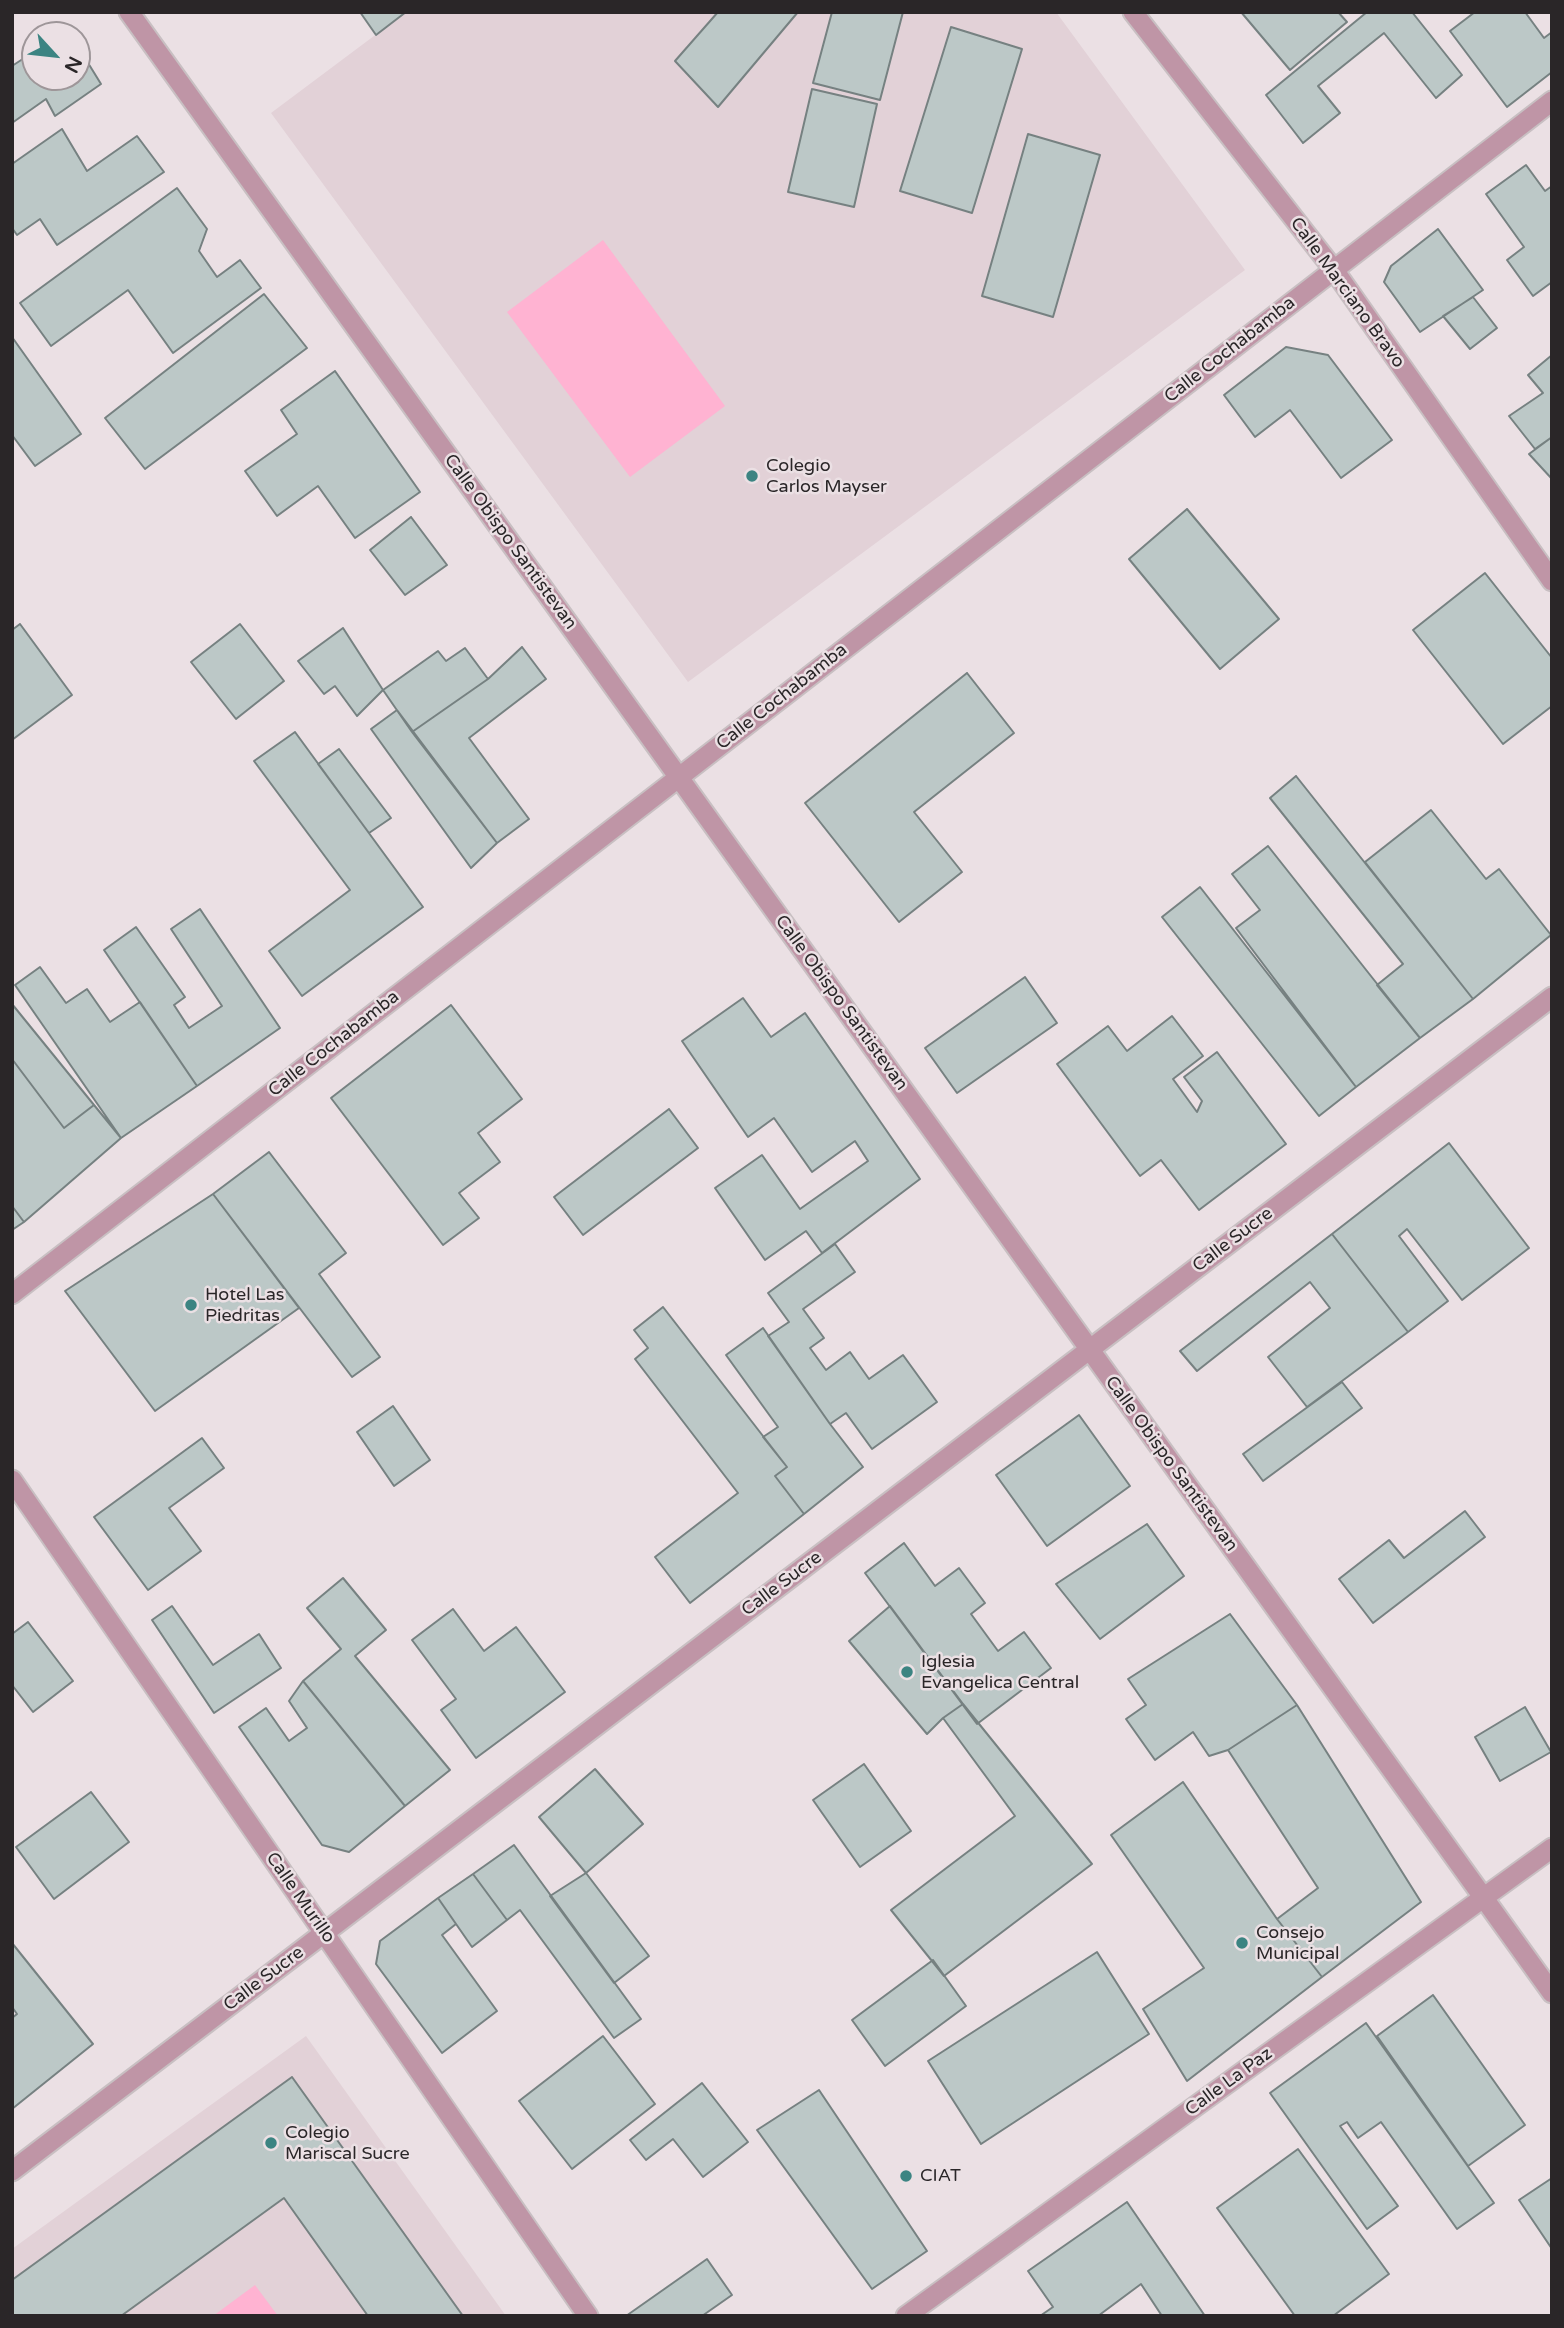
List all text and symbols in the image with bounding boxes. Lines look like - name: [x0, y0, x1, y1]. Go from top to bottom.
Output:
- north arrow: [21, 21, 91, 91]
- text: N: [60, 53, 86, 76]
- street label: Calle Marciano Bravo: [1285, 213, 1409, 373]
- street label: Calle Cochabamba: [1160, 292, 1300, 408]
- street label: Calle Obispo Santistevan: [439, 450, 581, 634]
- place label: Colegio Carlos Mayser: [766, 455, 887, 498]
- marker: Colegio Carlos Mayser: [744, 468, 760, 484]
- street label: Calle Cochabamba: [712, 639, 852, 755]
- street label: Calle Obispo Santistevan: [770, 911, 912, 1095]
- street label: Calle Cochabamba: [264, 986, 404, 1102]
- street label: Calle Sucre: [1189, 1203, 1277, 1277]
- place label: Hotel Las Piedritas: [205, 1284, 284, 1326]
- marker: Hotel Las Piedritas: [183, 1297, 199, 1313]
- street label: Calle Obispo Santistevan: [1100, 1372, 1242, 1556]
- street label: Calle Sucre: [738, 1547, 826, 1621]
- place label: Iglesia Evangelica Central: [921, 1651, 1079, 1694]
- marker: Iglesia Evangelica Central: [899, 1664, 915, 1680]
- street label: Calle Murillo: [261, 1848, 339, 1948]
- place label: Consejo Municipal: [1256, 1922, 1340, 1965]
- marker: Consejo Municipal: [1234, 1935, 1250, 1951]
- street label: Calle Sucre: [220, 1942, 308, 2016]
- street label: Calle La Paz: [1181, 2043, 1277, 2121]
- place label: Colegio Mariscal Sucre: [285, 2122, 410, 2164]
- marker: Colegio Mariscal Sucre: [263, 2135, 279, 2151]
- place label: CIAT: [920, 2165, 961, 2187]
- marker: CIAT: [898, 2168, 914, 2184]

